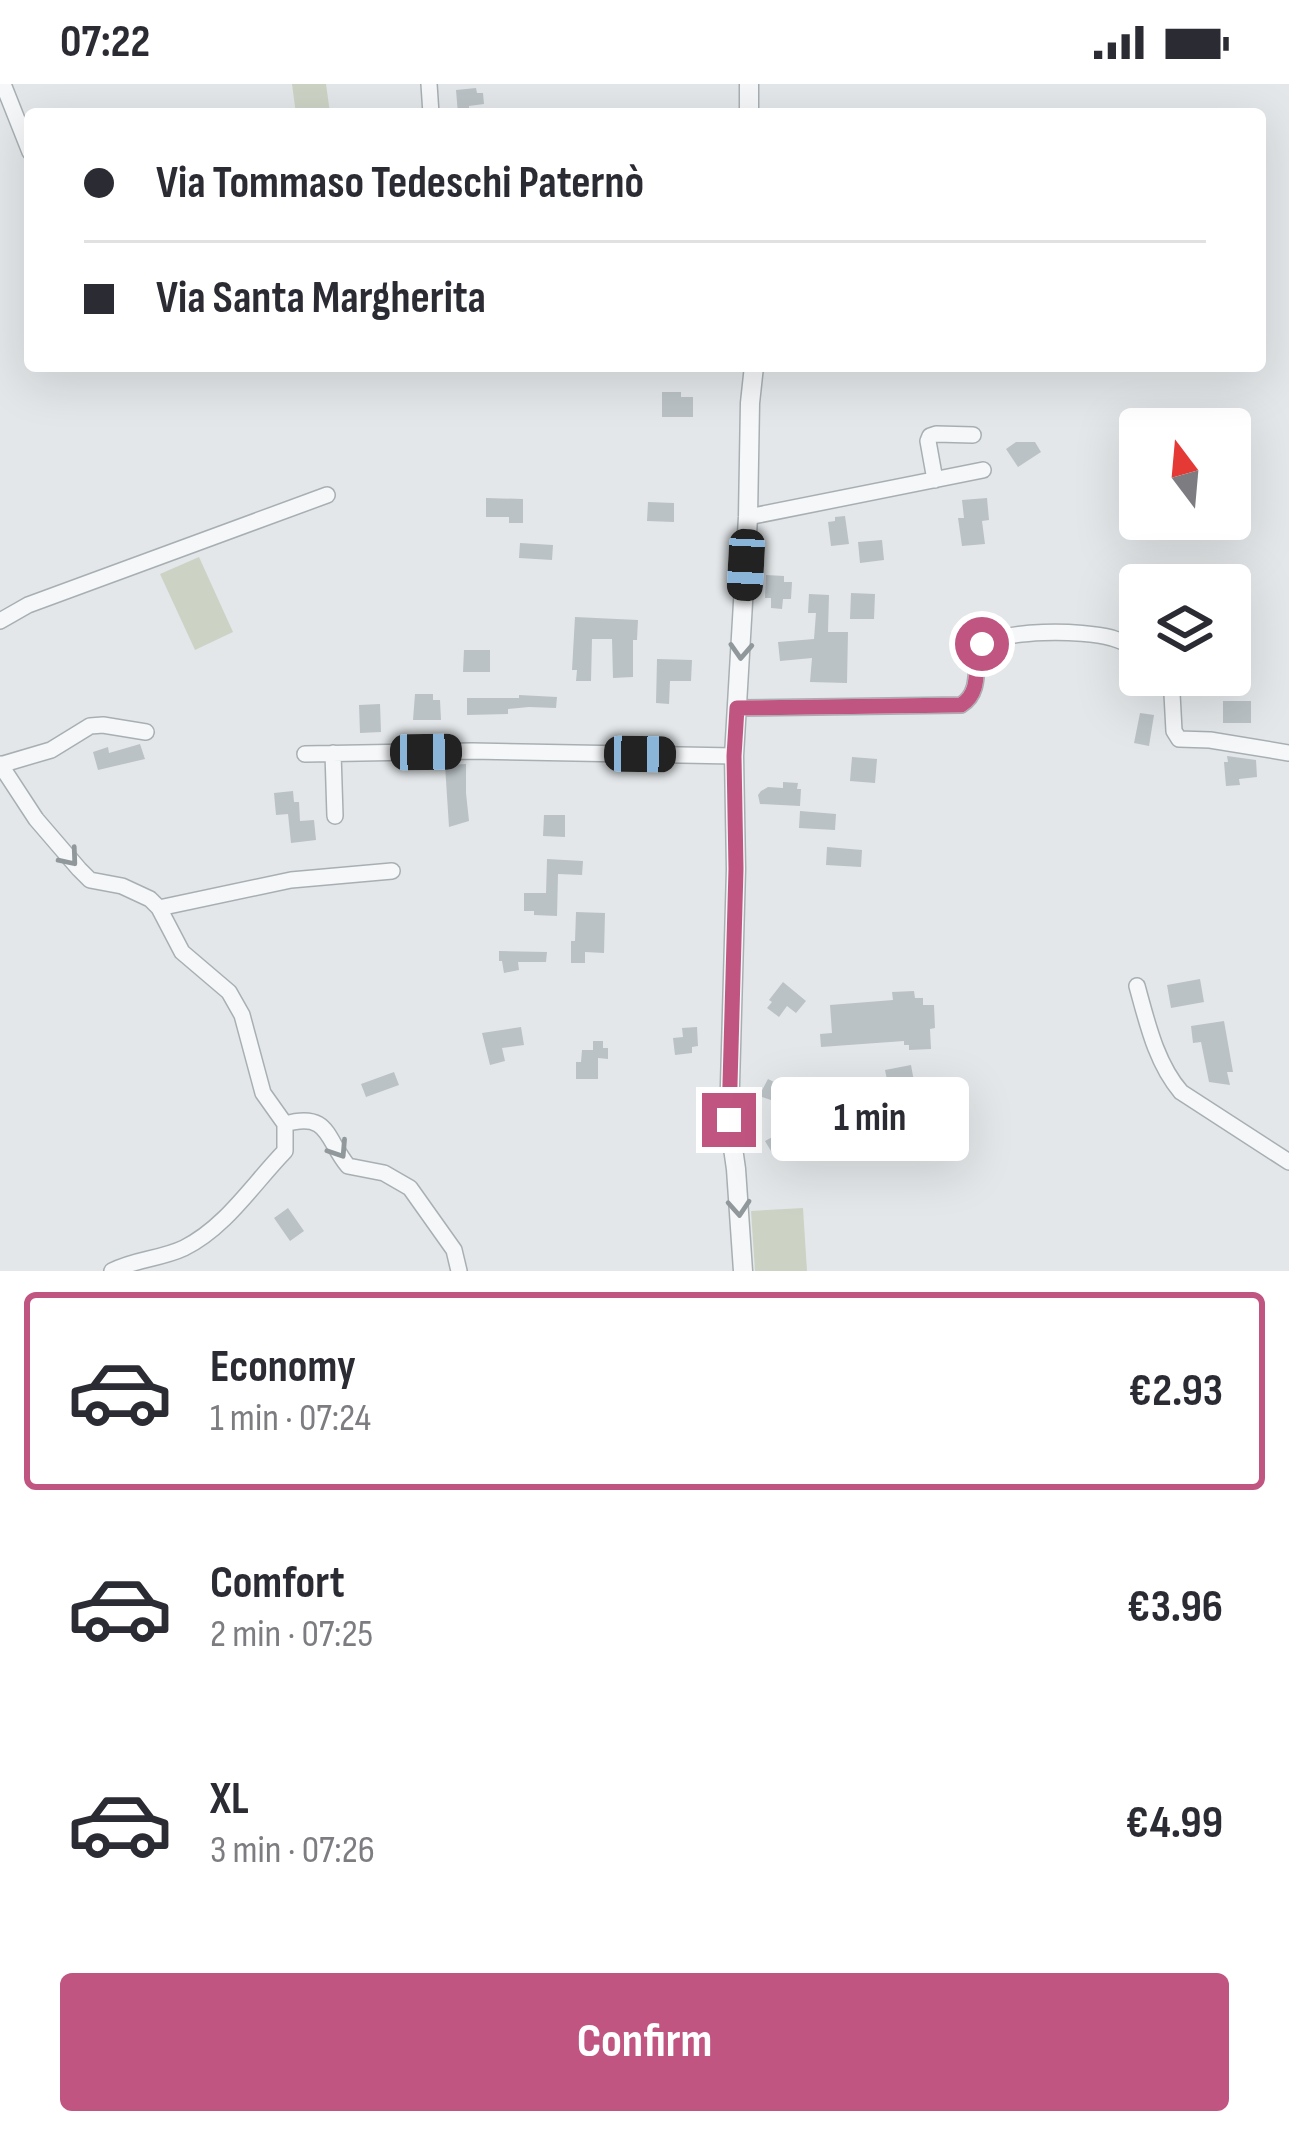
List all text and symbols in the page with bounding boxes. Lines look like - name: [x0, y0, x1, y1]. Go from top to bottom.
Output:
- text: 07:22: [60, 15, 150, 70]
- text: Via Tommaso Tedeschi Paternò: [156, 156, 644, 211]
- text: Via Santa Margherita: [156, 271, 486, 326]
- north arrow: [1119, 408, 1251, 540]
- map controls: [1119, 408, 1251, 696]
- car: [726, 528, 766, 602]
- button: layers: [1119, 564, 1251, 696]
- route start: [955, 617, 1009, 671]
- one-way arrow: [728, 642, 754, 661]
- car: [390, 733, 462, 771]
- car: [604, 735, 676, 773]
- one-way arrow: [56, 844, 78, 866]
- callout: 1 min: [771, 1078, 969, 1162]
- route end: [702, 1093, 756, 1147]
- text: 1 min: [834, 1095, 906, 1142]
- one-way arrow: [325, 1137, 347, 1159]
- one-way arrow: [725, 1199, 751, 1218]
- icon: car: [66, 1337, 174, 1445]
- text: Economy: [210, 1340, 356, 1395]
- text: €2.93: [1129, 1364, 1223, 1419]
- text: 1 min · 07:24: [210, 1395, 371, 1442]
- icon: car: [66, 1553, 174, 1661]
- text: Comfort: [210, 1556, 345, 1611]
- text: €3.96: [1127, 1580, 1223, 1635]
- text: 2 min · 07:25: [210, 1611, 373, 1658]
- icon: car: [66, 1769, 174, 1877]
- text: XL: [210, 1772, 249, 1827]
- text: €4.99: [1125, 1796, 1223, 1851]
- text: 3 min · 07:26: [210, 1827, 375, 1874]
- button: Confirm: [60, 1973, 1229, 2111]

